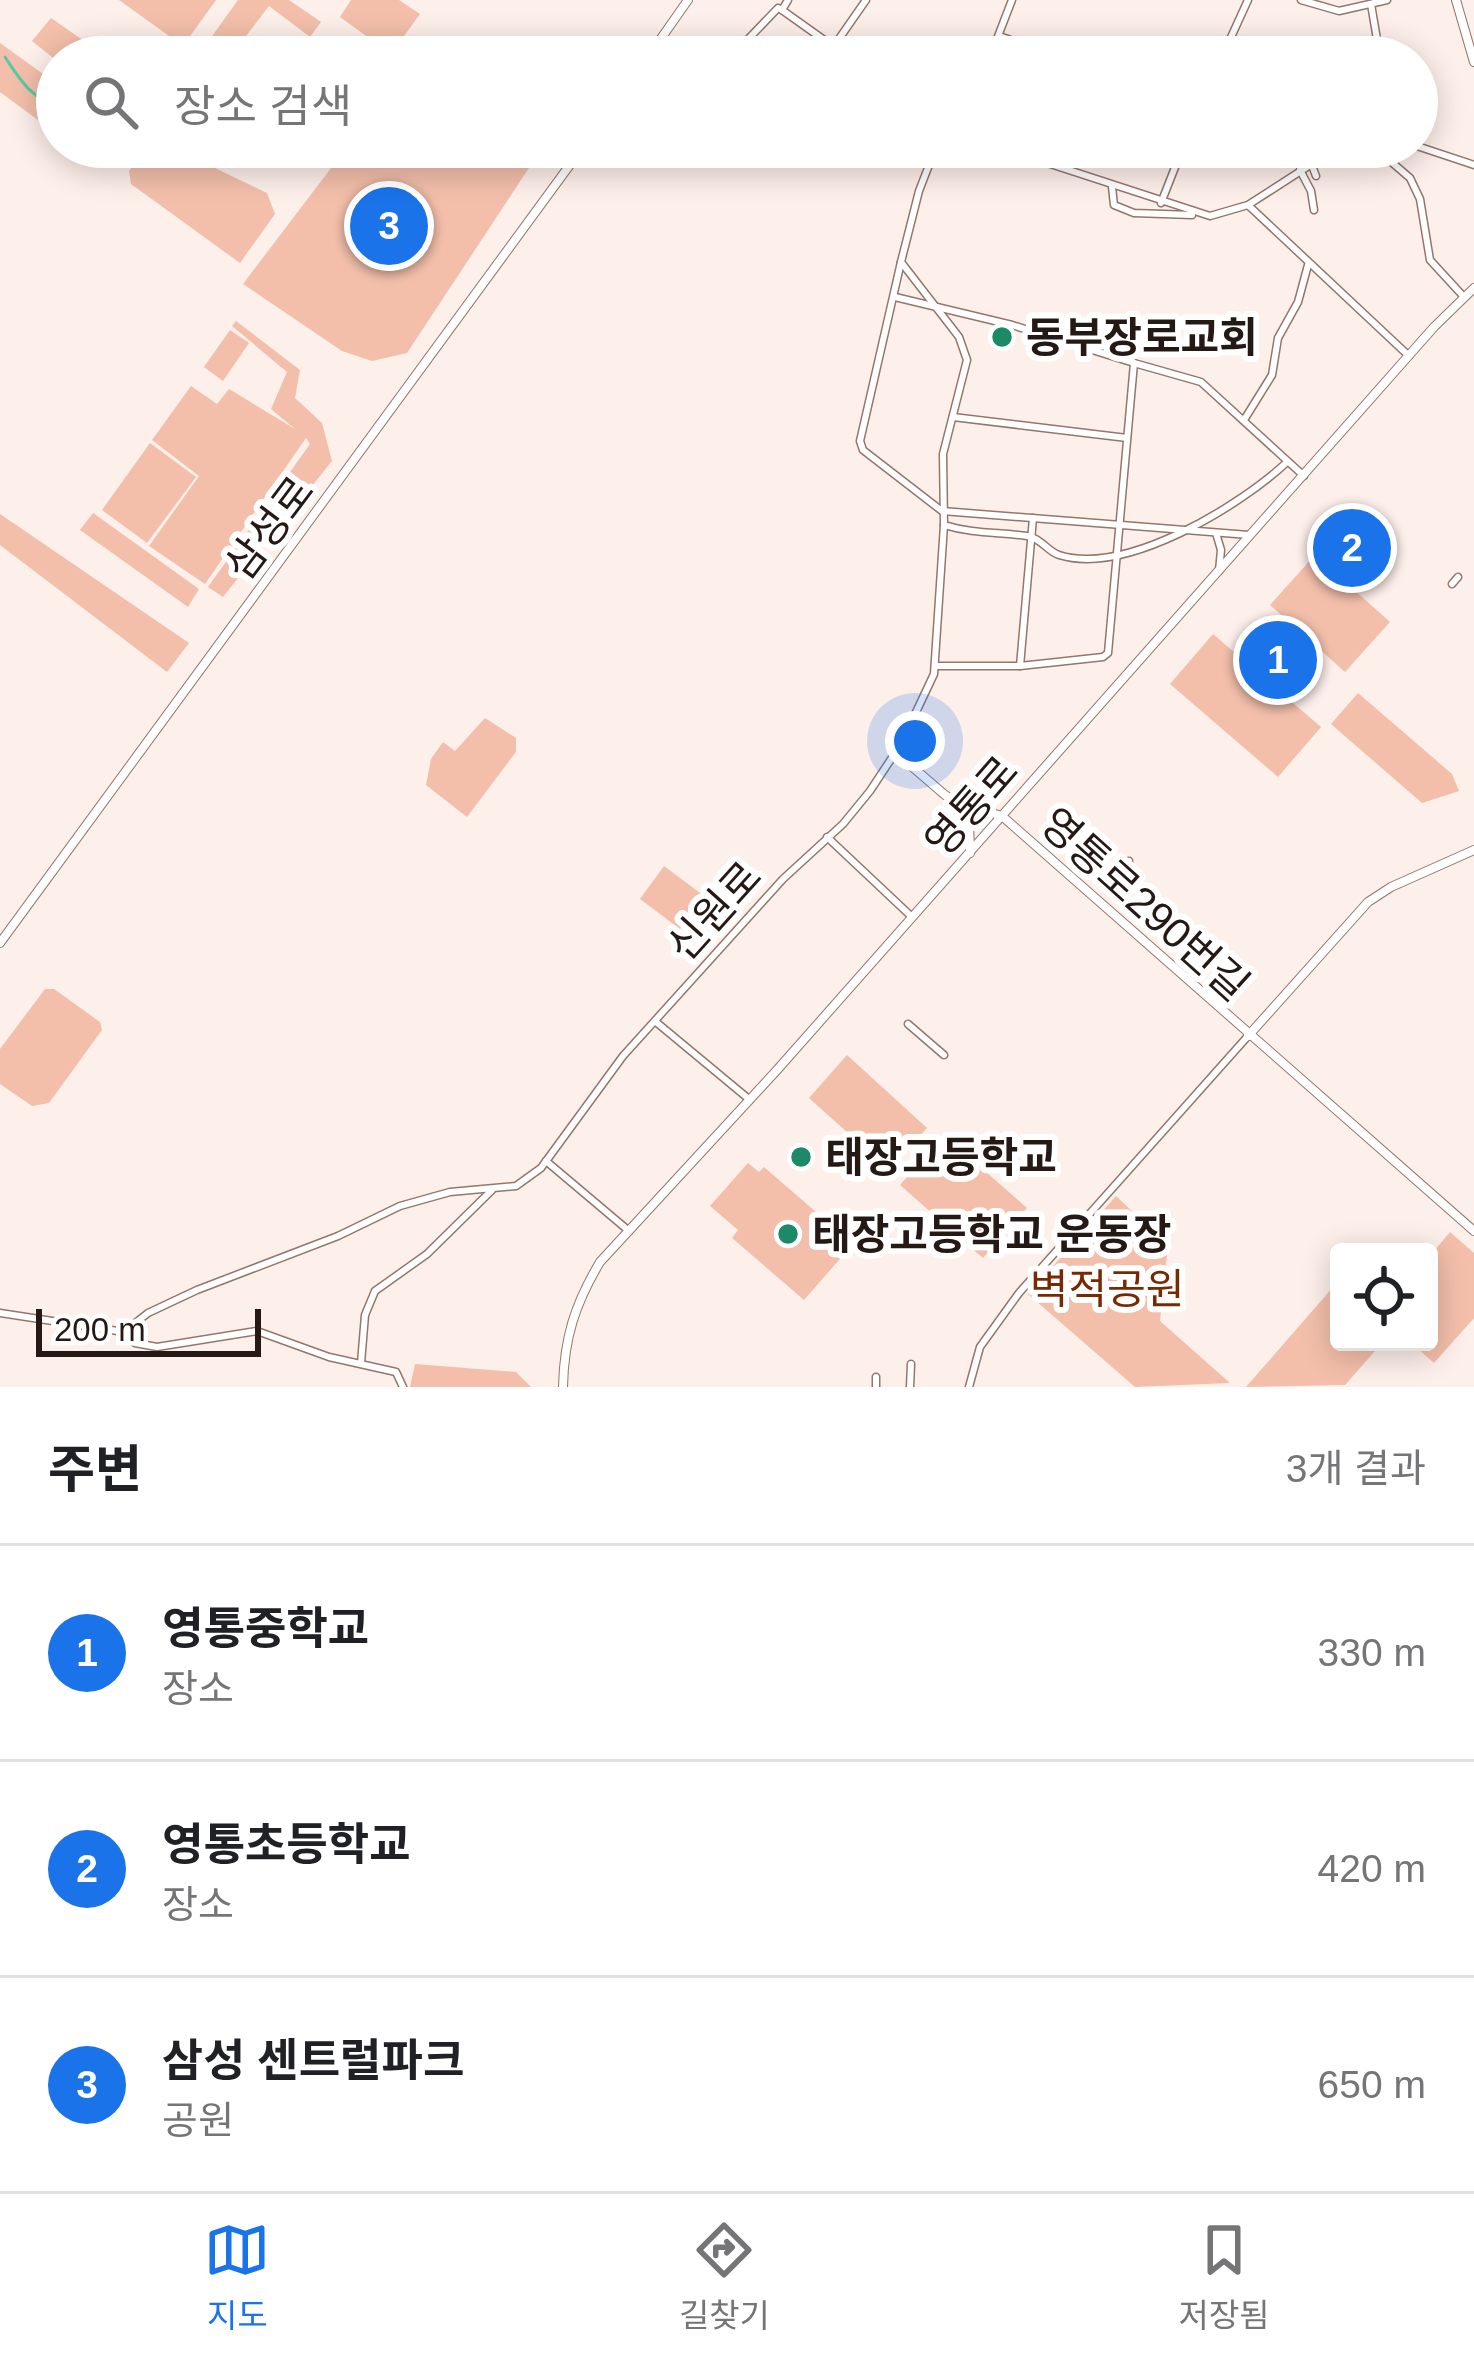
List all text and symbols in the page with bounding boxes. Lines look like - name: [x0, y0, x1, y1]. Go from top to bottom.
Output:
- search box: [36, 36, 1438, 168]
- icon: search: [78, 69, 144, 135]
- text: 장소 검색: [174, 81, 352, 132]
- pin: 3: [350, 181, 428, 271]
- place label: 동부장로교회: [1026, 314, 1258, 361]
- marker: 동부장로교회: [989, 324, 1015, 350]
- street label: 삼성로: [216, 468, 323, 589]
- pin: 2: [1313, 503, 1391, 593]
- pin: 1: [1239, 615, 1317, 705]
- your location: [885, 711, 945, 771]
- street label: 영통로: [916, 747, 1027, 865]
- street label: 영통로290번길: [1031, 799, 1258, 1010]
- street label: 신원로: [658, 853, 771, 970]
- place label: 태장고등학교: [825, 1134, 1057, 1181]
- marker: 태장고등학교: [788, 1144, 814, 1170]
- place label: 태장고등학교 운동장: [812, 1211, 1171, 1258]
- marker: 태장고등학교 운동장: [775, 1221, 801, 1247]
- map controls: [1330, 1243, 1438, 1351]
- button: locate: [1330, 1243, 1438, 1351]
- park label: 벽적공원: [1030, 1266, 1184, 1313]
- scale bar: [36, 1303, 261, 1356]
- text: 200 m: [54, 1311, 146, 1348]
- text: 주변: [48, 1441, 142, 1498]
- text: 3개 결과: [1286, 1447, 1426, 1490]
- text: 영통중학교: [162, 1603, 369, 1654]
- text: 1: [76, 1631, 98, 1674]
- text: 330 m: [1318, 1631, 1426, 1674]
- text: 장소: [162, 1667, 234, 1710]
- text: 영통초등학교: [162, 1819, 410, 1870]
- text: 2: [76, 1847, 98, 1890]
- text: 420 m: [1318, 1847, 1426, 1890]
- text: 장소: [162, 1883, 234, 1926]
- text: 삼성 센트럴파크: [162, 2035, 464, 2086]
- text: 3: [76, 2063, 98, 2106]
- text: 650 m: [1318, 2063, 1426, 2106]
- text: 공원: [162, 2099, 234, 2142]
- tab: 지도: [204, 2217, 270, 2337]
- tab: 길찾기: [679, 2217, 770, 2337]
- tab: 저장됨: [1179, 2217, 1270, 2337]

